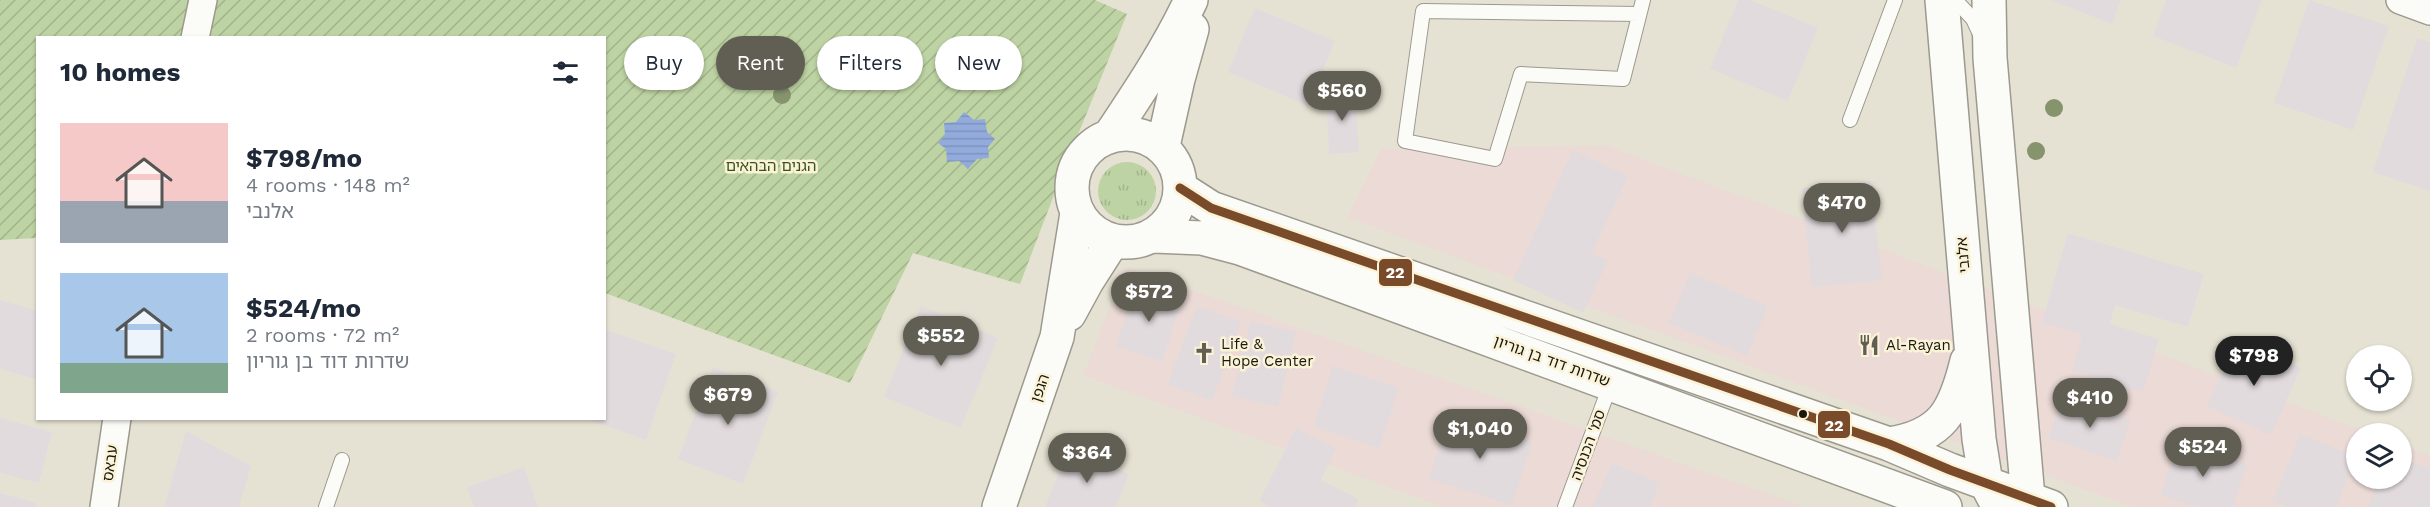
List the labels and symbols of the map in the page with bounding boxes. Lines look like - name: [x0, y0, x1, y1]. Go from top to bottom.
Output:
- pin: $560: [1306, 71, 1378, 122]
- park label: הגנים הבהאים: [726, 157, 816, 175]
- pin: $470: [1806, 183, 1878, 234]
- street label: אלנבי: [1952, 236, 1974, 274]
- line badge: 22: [1378, 258, 1413, 287]
- text: 22: [1385, 263, 1405, 282]
- pin: $572: [1113, 272, 1185, 323]
- pin: $552: [905, 316, 977, 367]
- street label: שדרות דוד בן גוריון: [1491, 332, 1613, 390]
- restaurant icon: Al-Rayan: [1857, 333, 1881, 357]
- place label: Life & Hope Center: [1221, 335, 1313, 370]
- place label: Al-Rayan: [1886, 336, 1951, 354]
- pin: $798: [2218, 336, 2290, 387]
- church icon: Life & Hope Center: [1192, 341, 1216, 365]
- street label: הגפן: [1027, 372, 1053, 404]
- pin: $679: [692, 375, 764, 426]
- pin: $410: [2054, 378, 2126, 429]
- street label: סמ' הכנסיה: [1567, 407, 1609, 483]
- unlabelled marker: [1797, 408, 1809, 420]
- pin: $1,040: [1431, 409, 1529, 460]
- line badge: 22: [1817, 410, 1851, 439]
- text: 22: [1824, 416, 1844, 435]
- pin: $524: [2167, 427, 2239, 478]
- pin: $364: [1051, 433, 1123, 484]
- street label: עבאס: [99, 444, 121, 482]

